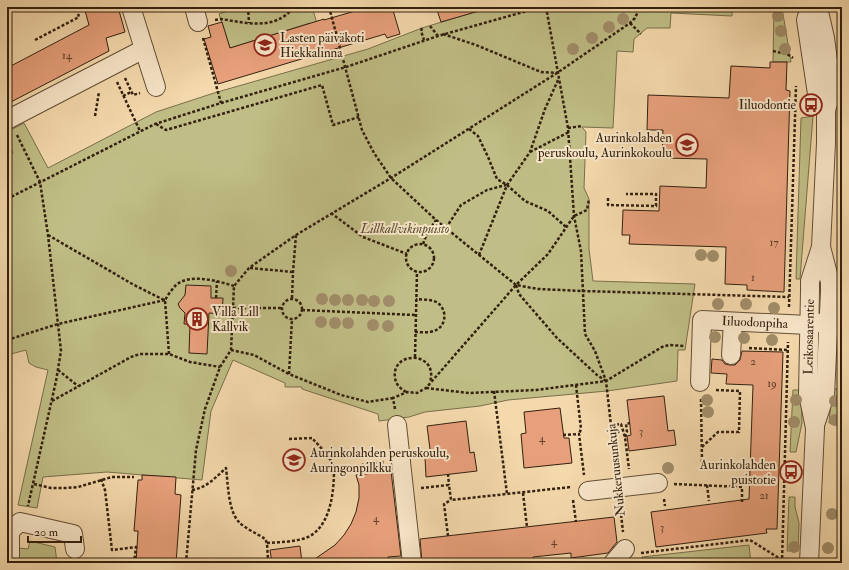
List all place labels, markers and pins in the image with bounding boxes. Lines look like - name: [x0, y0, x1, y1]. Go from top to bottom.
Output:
- place label: Lasten päiväkoti Hiekkalinna: [280, 30, 365, 61]
- school or university icon: Lasten päiväkoti Hiekkalinna: [252, 32, 278, 58]
- bus stop icon: Iiluodontie: [798, 92, 824, 118]
- place label: Iiluodontie: [739, 97, 797, 113]
- place label: Aurinkolahden peruskoulu, Aurinkokoulu: [537, 130, 672, 162]
- school or university icon: Aurinkolahden peruskoulu, Aurinkokoulu: [674, 132, 700, 158]
- place label: Villa Lill Kallvik: [212, 304, 260, 335]
- building icon: Villa Lill Kallvik: [184, 306, 210, 332]
- place label: Aurinkolahden peruskoulu, Auringonpilkku: [309, 445, 449, 477]
- school or university icon: Aurinkolahden peruskoulu, Auringonpilkku: [281, 447, 307, 473]
- place label: Aurinkolahden puistotie: [699, 457, 777, 489]
- bus stop icon: Aurinkolahden puistotie: [778, 459, 804, 485]

